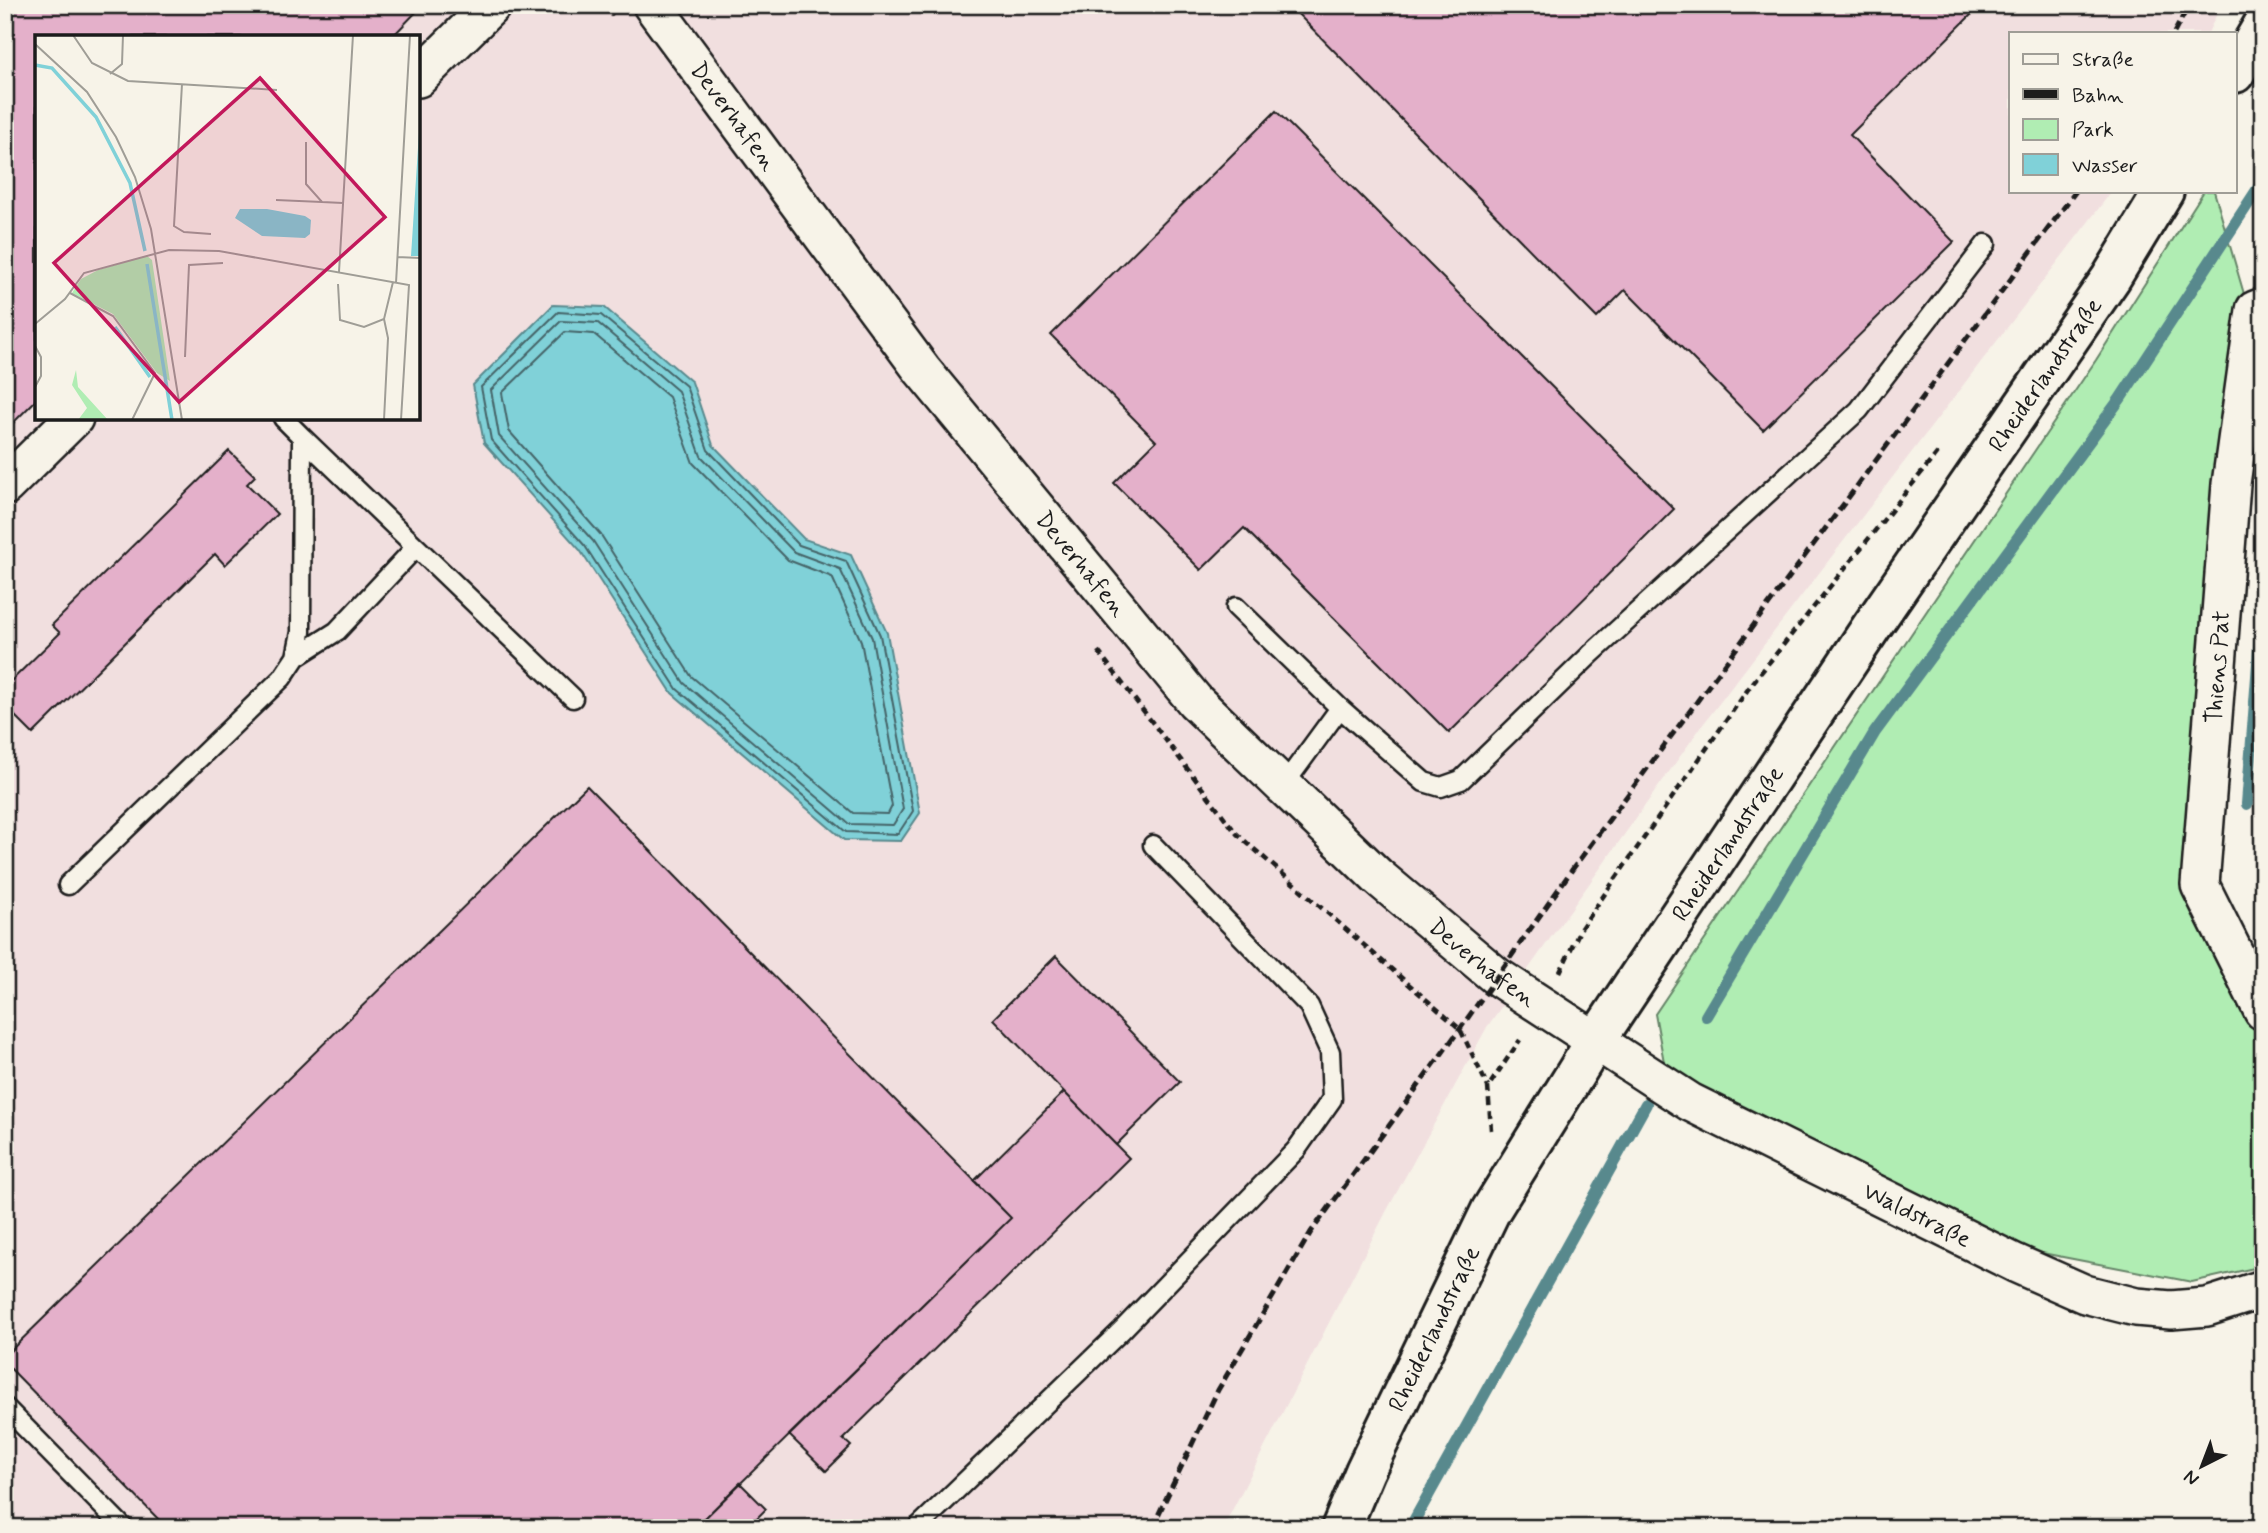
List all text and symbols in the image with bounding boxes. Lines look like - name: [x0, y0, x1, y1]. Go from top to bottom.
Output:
- legend: [2009, 32, 2236, 192]
- inset map: [35, 35, 420, 420]
- text: Straße: [2072, 46, 2134, 74]
- street label: Deverhafen: [682, 56, 783, 178]
- text: Bahn: [2072, 82, 2124, 110]
- text: Park: [2072, 116, 2114, 144]
- text: Wasser: [2072, 152, 2138, 180]
- street label: Rheiderlandstraße: [1982, 292, 2110, 459]
- street label: Deverhafen: [1028, 505, 1133, 624]
- street label: Thiens Pat: [2199, 610, 2238, 725]
- street label: Rheiderlandstraße: [1666, 760, 1792, 928]
- street label: Deverhafen: [1422, 912, 1542, 1015]
- street label: Waldstraße: [1858, 1176, 1976, 1256]
- street label: Rheiderlandstraße: [1382, 1241, 1488, 1417]
- north arrow: [2166, 1432, 2236, 1502]
- text: N: [2179, 1464, 2205, 1491]

